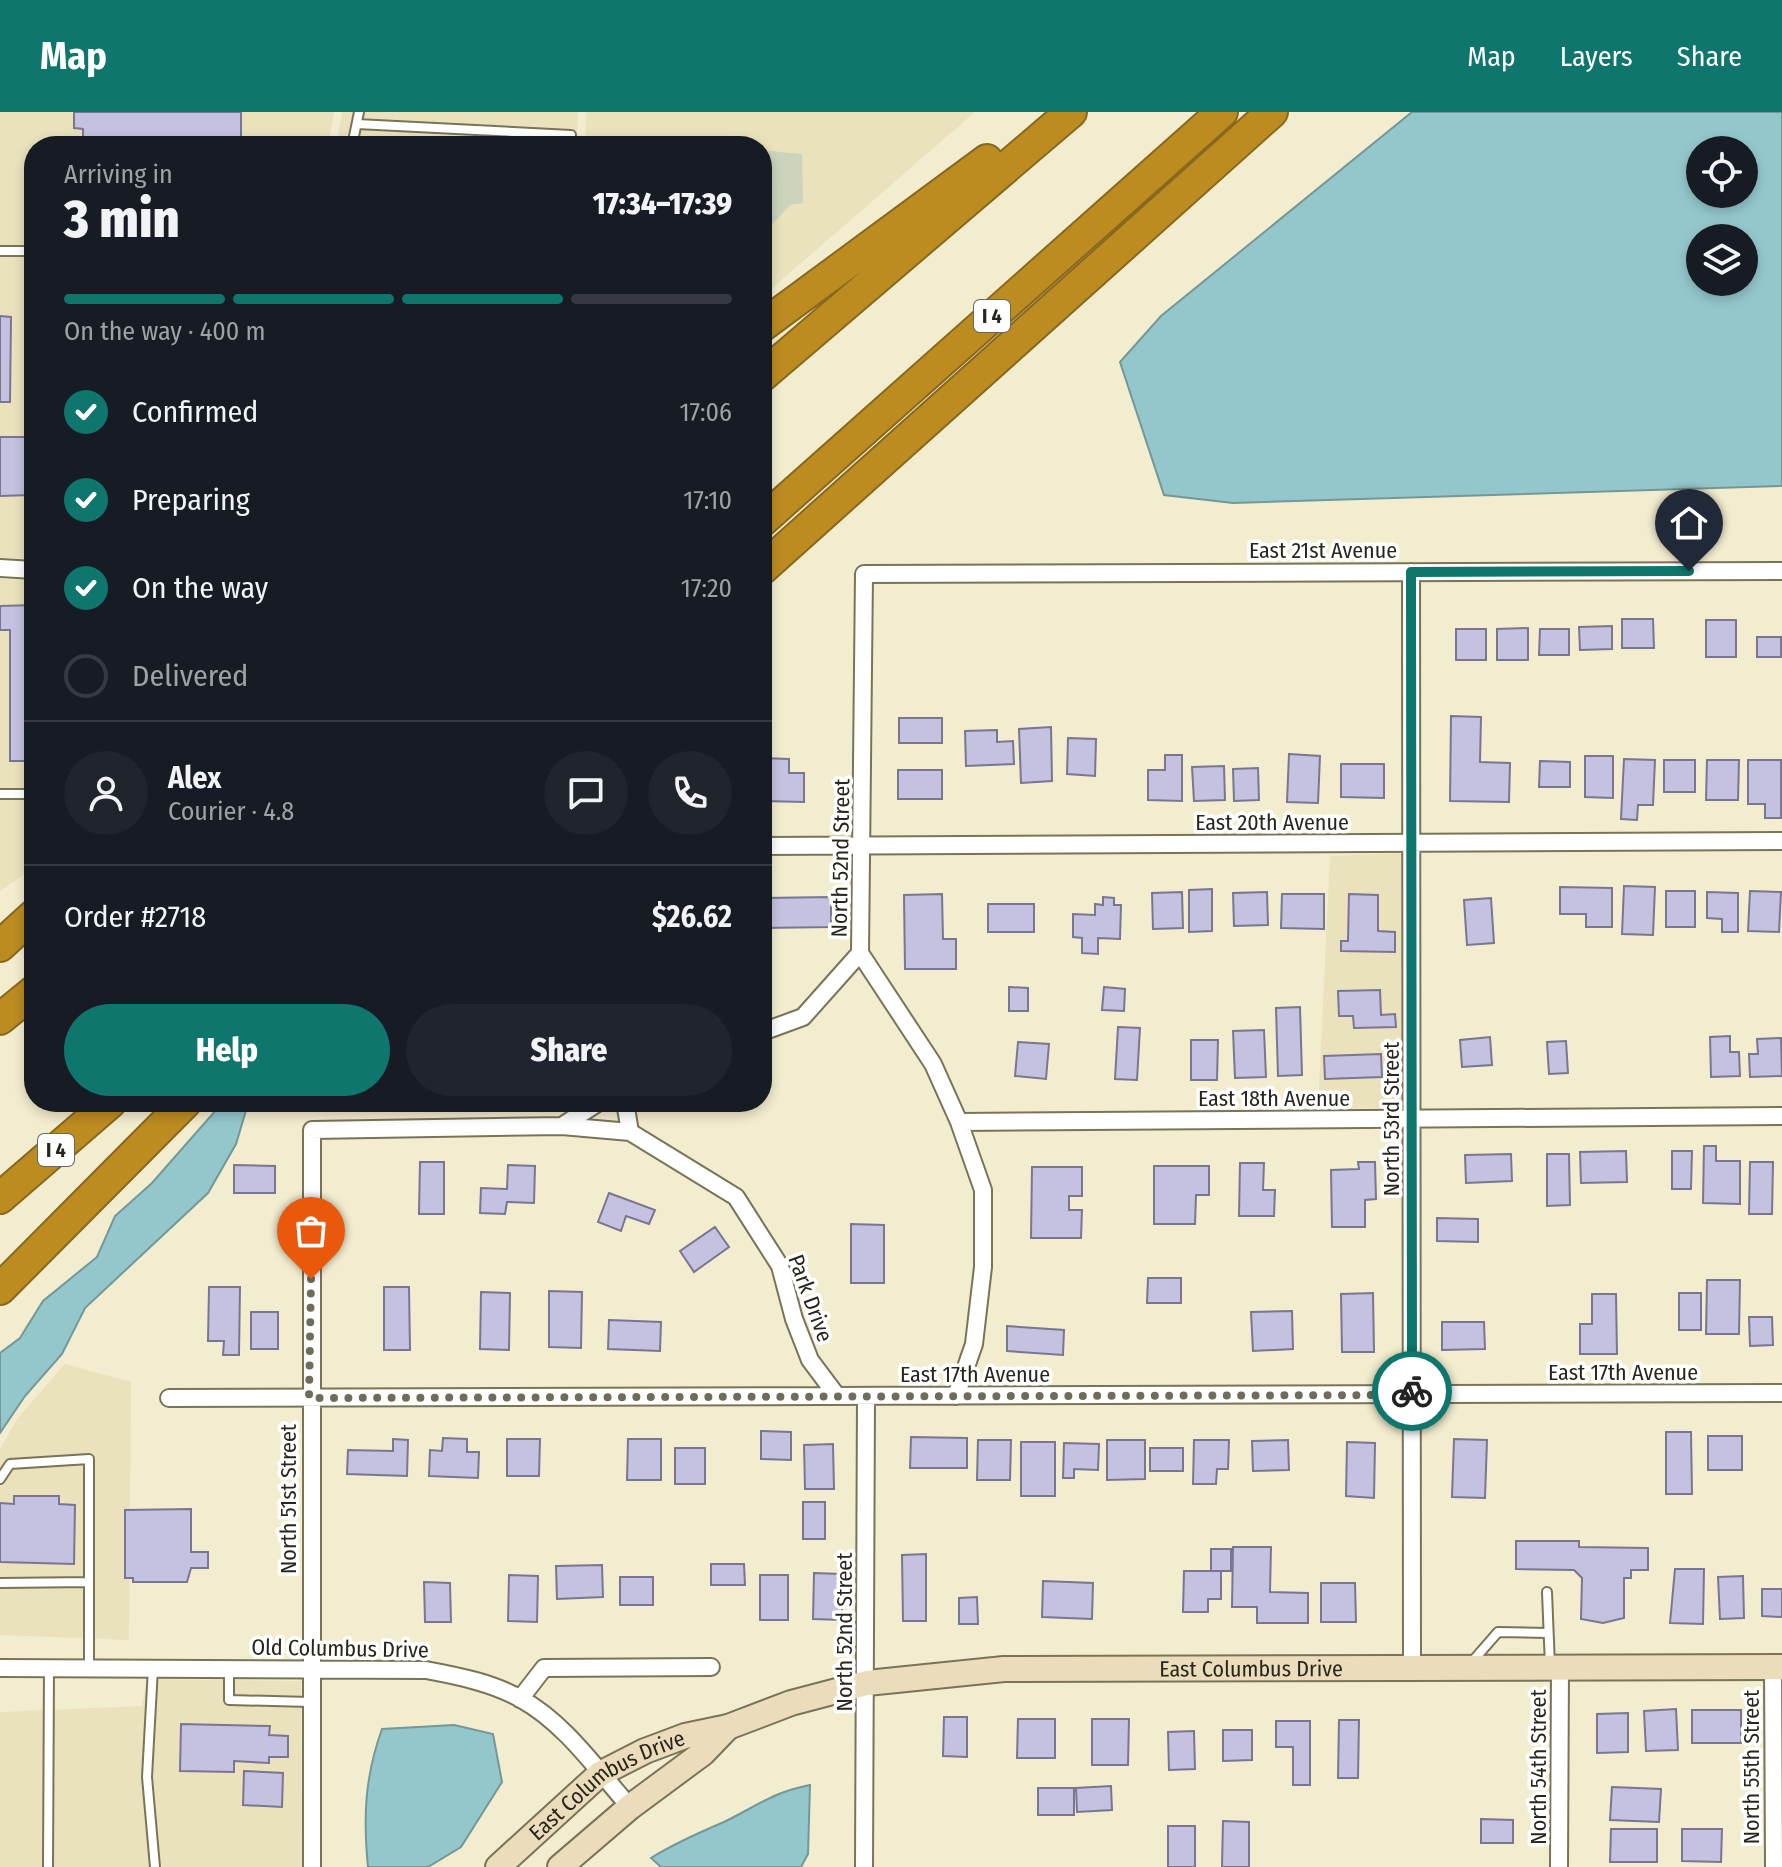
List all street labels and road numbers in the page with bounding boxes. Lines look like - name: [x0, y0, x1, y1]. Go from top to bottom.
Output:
- road number: I 4: [974, 300, 1010, 332]
- street label: East 21st Avenue: [1249, 537, 1397, 564]
- street label: North 52nd Street: [826, 778, 855, 938]
- street label: East 20th Avenue: [1195, 809, 1349, 836]
- street label: North 53rd Street: [1378, 1041, 1405, 1196]
- street label: East 18th Avenue: [1198, 1085, 1350, 1112]
- road number: I 4: [38, 1134, 74, 1166]
- street label: Park Drive: [782, 1251, 839, 1345]
- street label: East 17th Avenue: [1548, 1359, 1698, 1386]
- street label: East 17th Avenue: [900, 1361, 1050, 1388]
- street label: North 51st Street: [275, 1423, 302, 1574]
- street label: North 52nd Street: [831, 1552, 858, 1711]
- street label: Old Columbus Drive: [251, 1633, 429, 1664]
- street label: East Columbus Drive: [1159, 1655, 1343, 1683]
- street label: North 54th Street: [1525, 1689, 1552, 1845]
- street label: North 55th Street: [1738, 1689, 1765, 1844]
- street label: East Columbus Drive: [523, 1724, 688, 1846]

